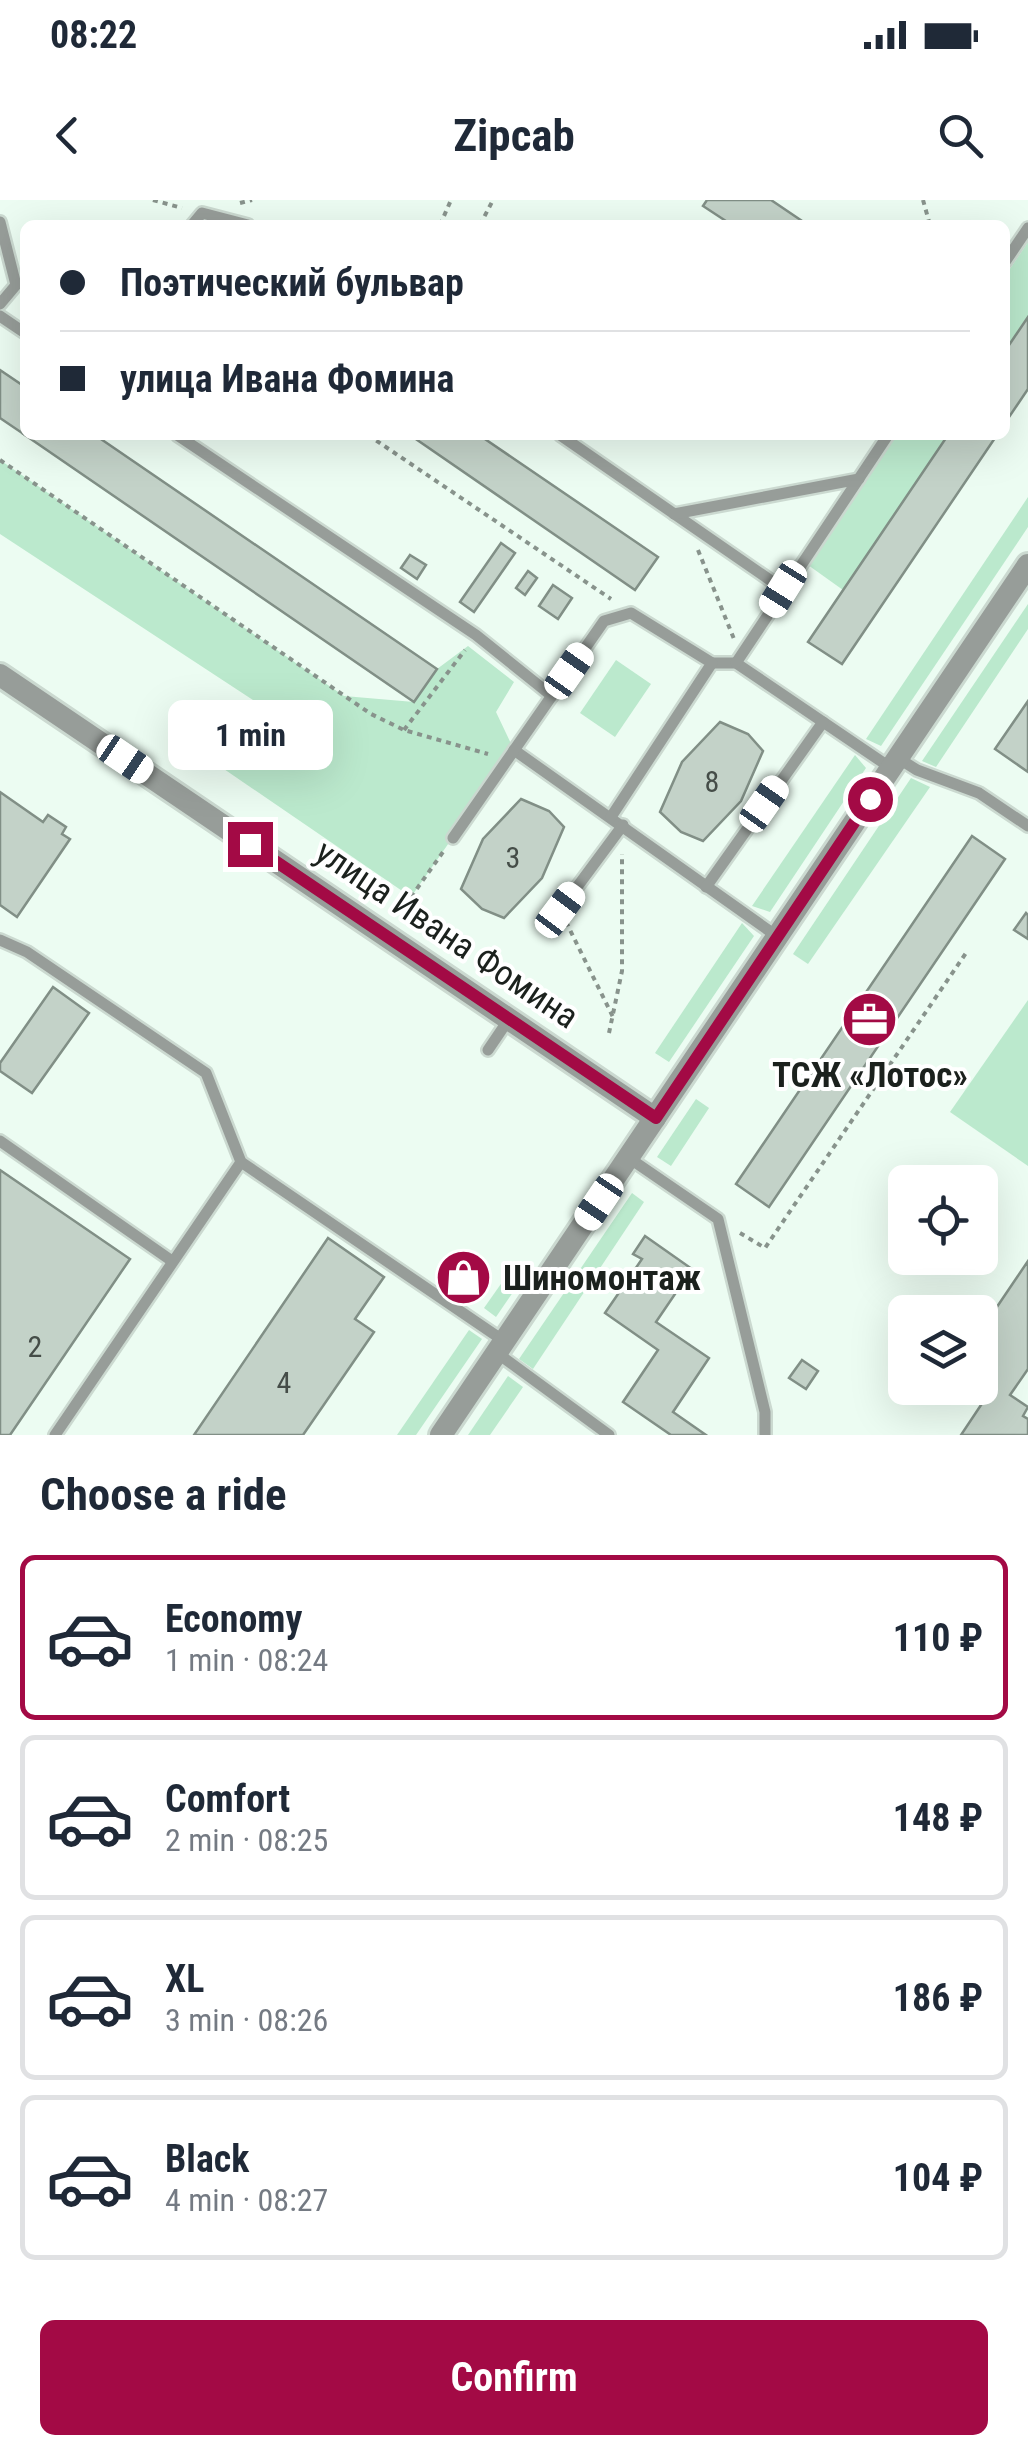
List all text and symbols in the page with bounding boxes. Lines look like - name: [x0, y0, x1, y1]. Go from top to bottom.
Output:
- text: 08:22: [50, 13, 137, 57]
- icon: back: [40, 108, 95, 163]
- icon: search: [933, 108, 988, 163]
- text: Zipcab: [453, 109, 575, 162]
- text: Поэтический бульвар: [120, 261, 464, 305]
- text: улица Ивана Фомина: [120, 357, 454, 401]
- car: [754, 556, 812, 622]
- car: [540, 638, 598, 704]
- callout: 1 min: [168, 699, 332, 769]
- text: 1 min: [215, 716, 286, 754]
- car: [92, 730, 158, 788]
- house number: 8: [705, 764, 719, 799]
- car: [735, 771, 793, 837]
- route start: [848, 777, 893, 822]
- route end: [228, 822, 273, 867]
- street label: улица Ивана Фомина: [308, 831, 586, 1037]
- house number: 3: [506, 840, 520, 875]
- car: [530, 877, 590, 943]
- office icon: ТСЖ «Лотос»: [840, 989, 900, 1049]
- place label: ТСЖ «Лотос»: [772, 1055, 968, 1096]
- map controls: [888, 1165, 998, 1405]
- button: locate: [888, 1165, 998, 1275]
- car: [570, 1169, 628, 1235]
- shop icon: Шиномонтаж: [434, 1248, 494, 1308]
- place label: Шиномонтаж: [503, 1258, 701, 1299]
- button: layers: [888, 1295, 998, 1405]
- house number: 2: [28, 1329, 42, 1364]
- house number: 4: [277, 1365, 291, 1400]
- text: Choose a ride: [40, 1468, 287, 1521]
- icon: car: [45, 1593, 135, 1683]
- text: Economy: [165, 1597, 302, 1641]
- text: 110 ₽: [893, 1616, 983, 1660]
- text: 1 min · 08:24: [165, 1641, 328, 1679]
- icon: car: [45, 1773, 135, 1863]
- text: Comfort: [165, 1777, 290, 1821]
- text: 148 ₽: [893, 1796, 983, 1840]
- text: 2 min · 08:25: [165, 1821, 328, 1859]
- icon: car: [45, 1953, 135, 2043]
- text: XL: [165, 1957, 204, 2001]
- text: 186 ₽: [893, 1976, 983, 2020]
- text: 3 min · 08:26: [165, 2001, 328, 2039]
- icon: car: [45, 2133, 135, 2223]
- text: Black: [165, 2137, 249, 2181]
- text: 104 ₽: [893, 2156, 983, 2200]
- text: 4 min · 08:27: [165, 2181, 328, 2219]
- button: Confirm: [40, 2320, 988, 2435]

